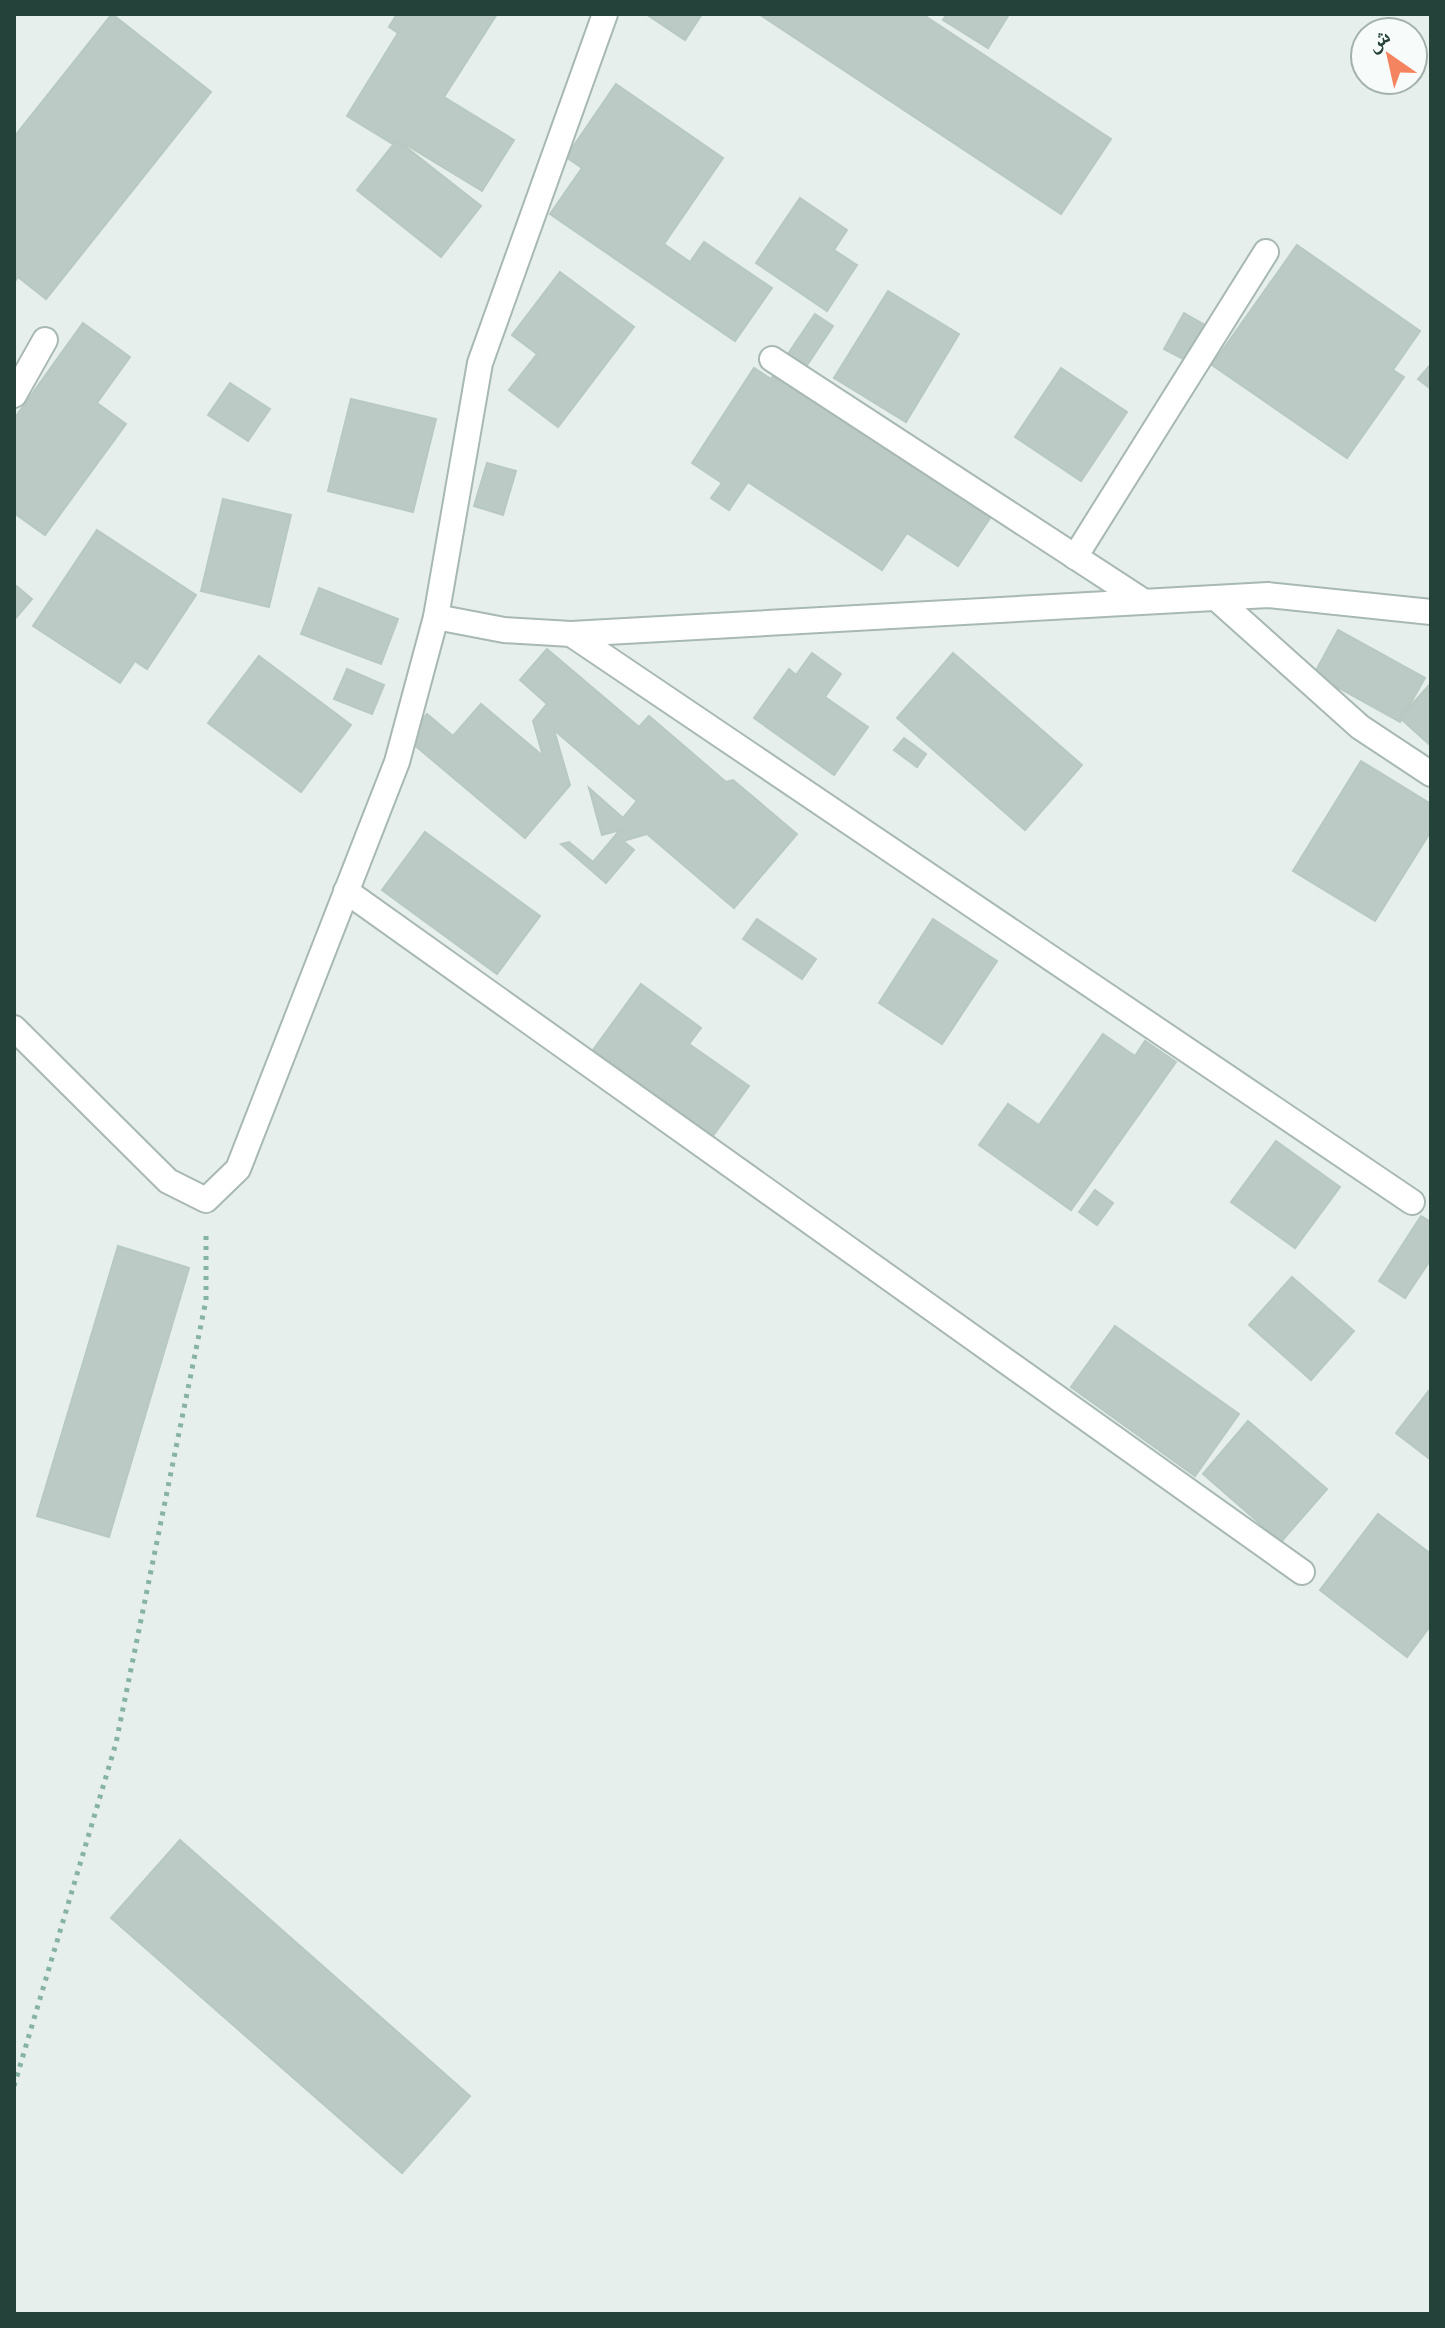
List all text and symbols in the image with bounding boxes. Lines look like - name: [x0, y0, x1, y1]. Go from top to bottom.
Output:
- north arrow: [1349, 16, 1429, 96]
- text: ش: [1360, 21, 1396, 58]

